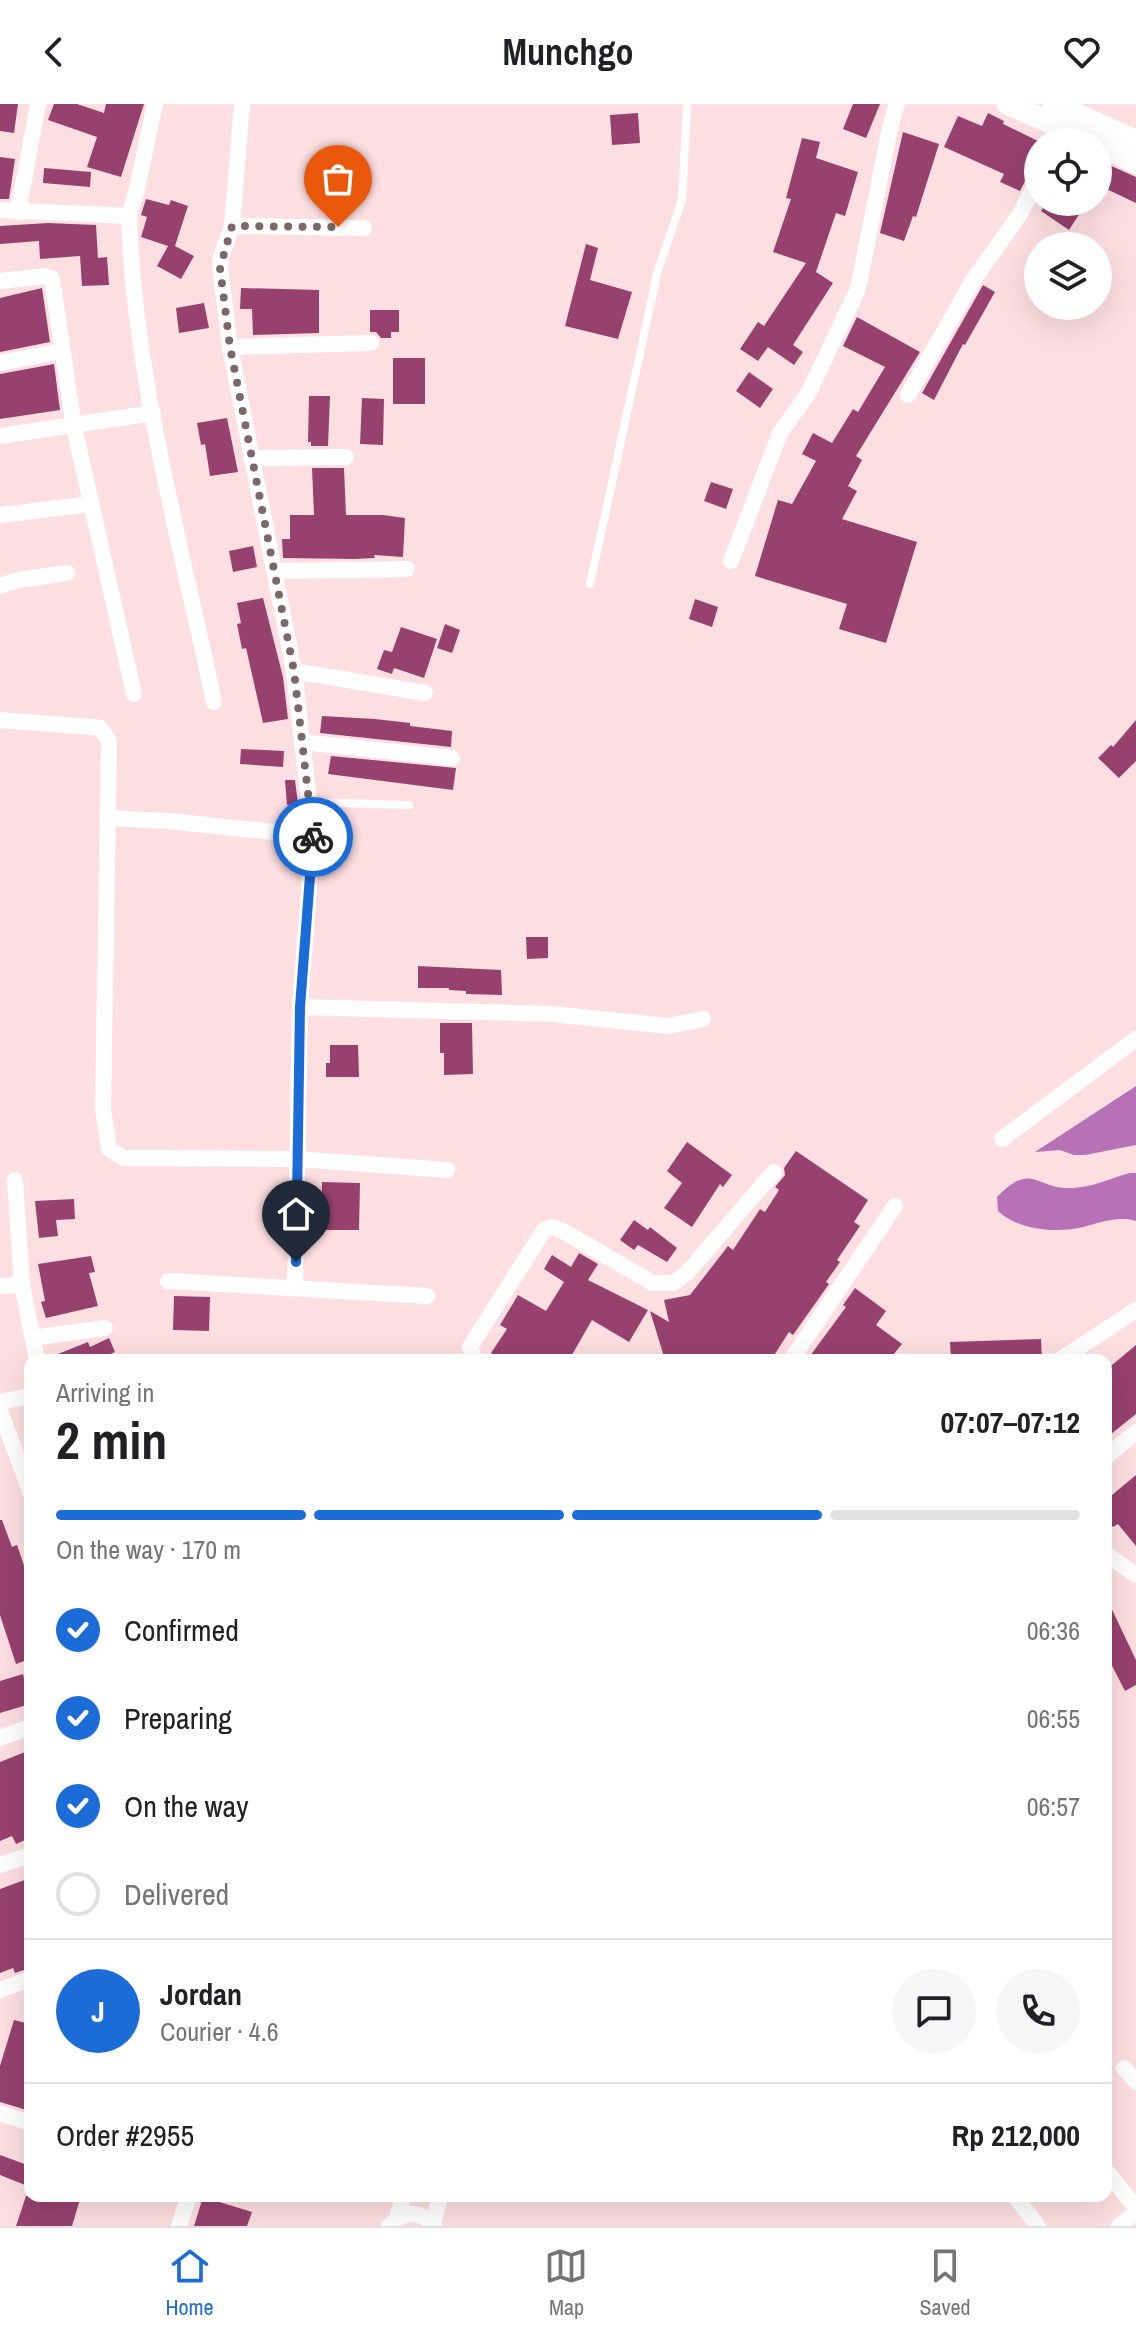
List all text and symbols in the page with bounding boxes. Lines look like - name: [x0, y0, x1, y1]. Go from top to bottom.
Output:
- text: Munchgo: [502, 28, 634, 76]
- icon: back: [32, 30, 76, 74]
- icon: heart: [1060, 30, 1104, 74]
- map controls: [1024, 128, 1112, 320]
- button: locate: [1024, 128, 1112, 216]
- pin: [304, 145, 372, 227]
- icon: bag: [316, 157, 360, 201]
- button: layers: [1024, 232, 1112, 320]
- courier: [273, 797, 353, 877]
- icon: bike: [291, 815, 335, 859]
- pin: [262, 1180, 330, 1262]
- icon: home: [274, 1192, 318, 1236]
- text: Arriving in: [56, 1375, 154, 1410]
- text: 07:07–07:12: [941, 1402, 1080, 1442]
- text: 2 min: [56, 1405, 167, 1475]
- text: On the way · 170 m: [56, 1532, 241, 1567]
- icon: check: [56, 1608, 100, 1652]
- text: Confirmed: [124, 1610, 239, 1650]
- text: 06:36: [1027, 1613, 1080, 1648]
- icon: check: [56, 1696, 100, 1740]
- text: Preparing: [124, 1698, 232, 1738]
- text: 06:55: [1027, 1701, 1080, 1736]
- icon: check: [56, 1784, 100, 1828]
- text: On the way: [124, 1786, 248, 1826]
- text: 06:57: [1027, 1789, 1080, 1824]
- text: Delivered: [124, 1874, 229, 1914]
- button: chat: [892, 1969, 976, 2053]
- button: phone: [996, 1969, 1080, 2053]
- text: Jordan: [160, 1974, 242, 2014]
- text: J: [91, 1991, 105, 2031]
- text: Courier · 4.6: [160, 2014, 279, 2049]
- text: Order #2955: [56, 2115, 194, 2155]
- text: Rp 212,000: [951, 2115, 1080, 2155]
- tab: Home: [165, 2244, 214, 2322]
- tab: Map: [544, 2244, 588, 2322]
- tab: Saved: [919, 2244, 971, 2322]

